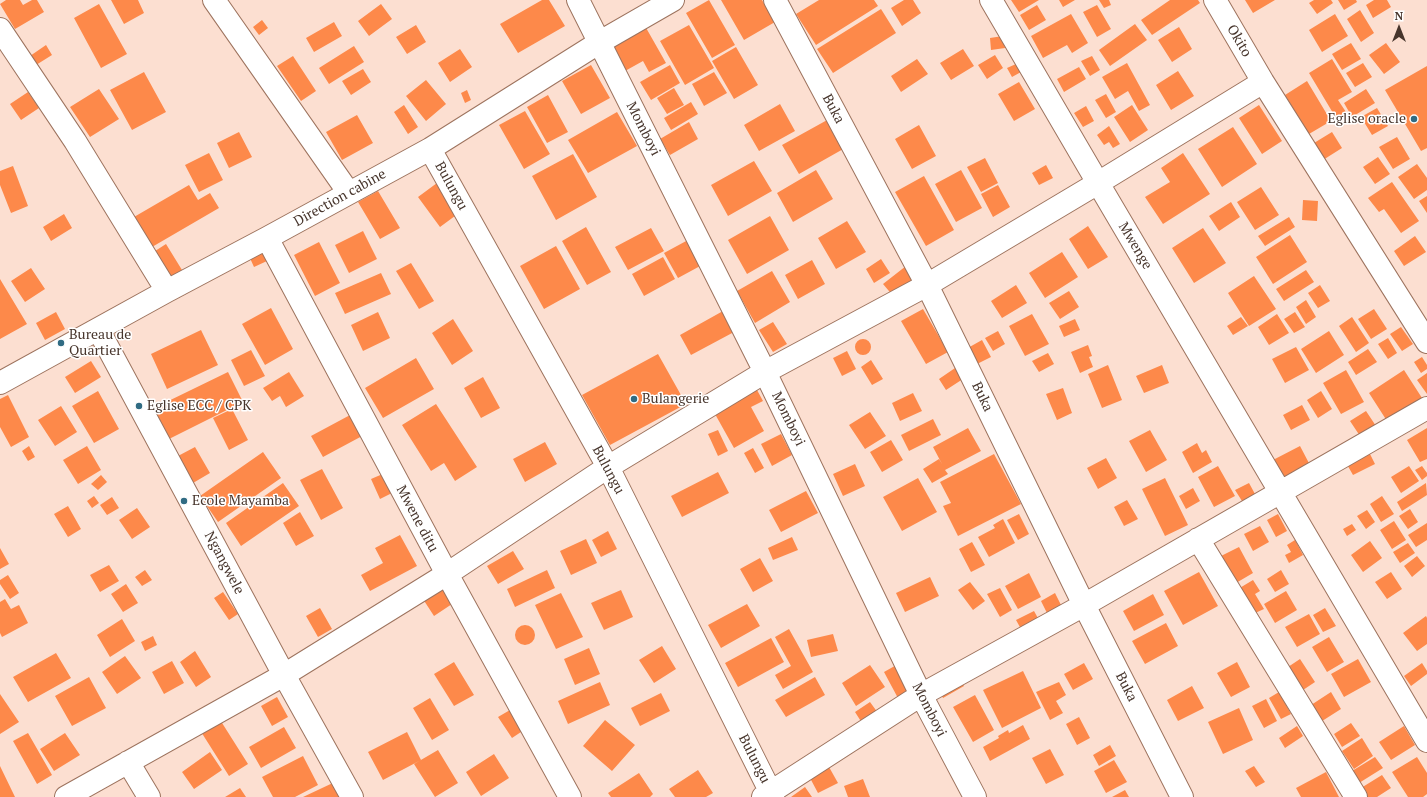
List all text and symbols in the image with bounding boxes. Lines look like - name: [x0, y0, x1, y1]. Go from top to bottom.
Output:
- north arrow: [1379, 8, 1419, 48]
- text: N: [1395, 9, 1403, 23]
- street label: Okito: [1223, 22, 1255, 60]
- street label: Buka: [818, 91, 848, 127]
- street label: Momboyi: [622, 99, 664, 159]
- place label: Eglise oracle: [1328, 111, 1406, 127]
- marker: Eglise oracle: [1409, 114, 1419, 124]
- street label: Bulungu: [431, 159, 471, 213]
- street label: Direction cabine: [291, 166, 389, 230]
- street label: Mwenge: [1114, 219, 1156, 273]
- place label: Bureau de Quartier: [69, 327, 131, 360]
- marker: Bureau de Quartier: [56, 338, 66, 348]
- street label: Buka: [968, 379, 996, 415]
- street label: Momboyi: [768, 389, 808, 449]
- place label: Bulangerie: [642, 391, 709, 407]
- marker: Bulangerie: [629, 394, 639, 404]
- place label: Eglise ECC / CPK: [147, 398, 251, 414]
- marker: Eglise ECC / CPK: [134, 401, 144, 411]
- street label: Bulungu: [588, 443, 628, 497]
- street label: Mwene ditu: [392, 483, 442, 555]
- place label: Ecole Mayamba: [192, 493, 289, 509]
- marker: Ecole Mayamba: [179, 496, 189, 506]
- street label: Ngangwele: [200, 529, 248, 597]
- street label: Buka: [1111, 669, 1141, 705]
- street label: Momboyi: [908, 680, 950, 740]
- street label: Bulungu: [735, 732, 773, 786]

